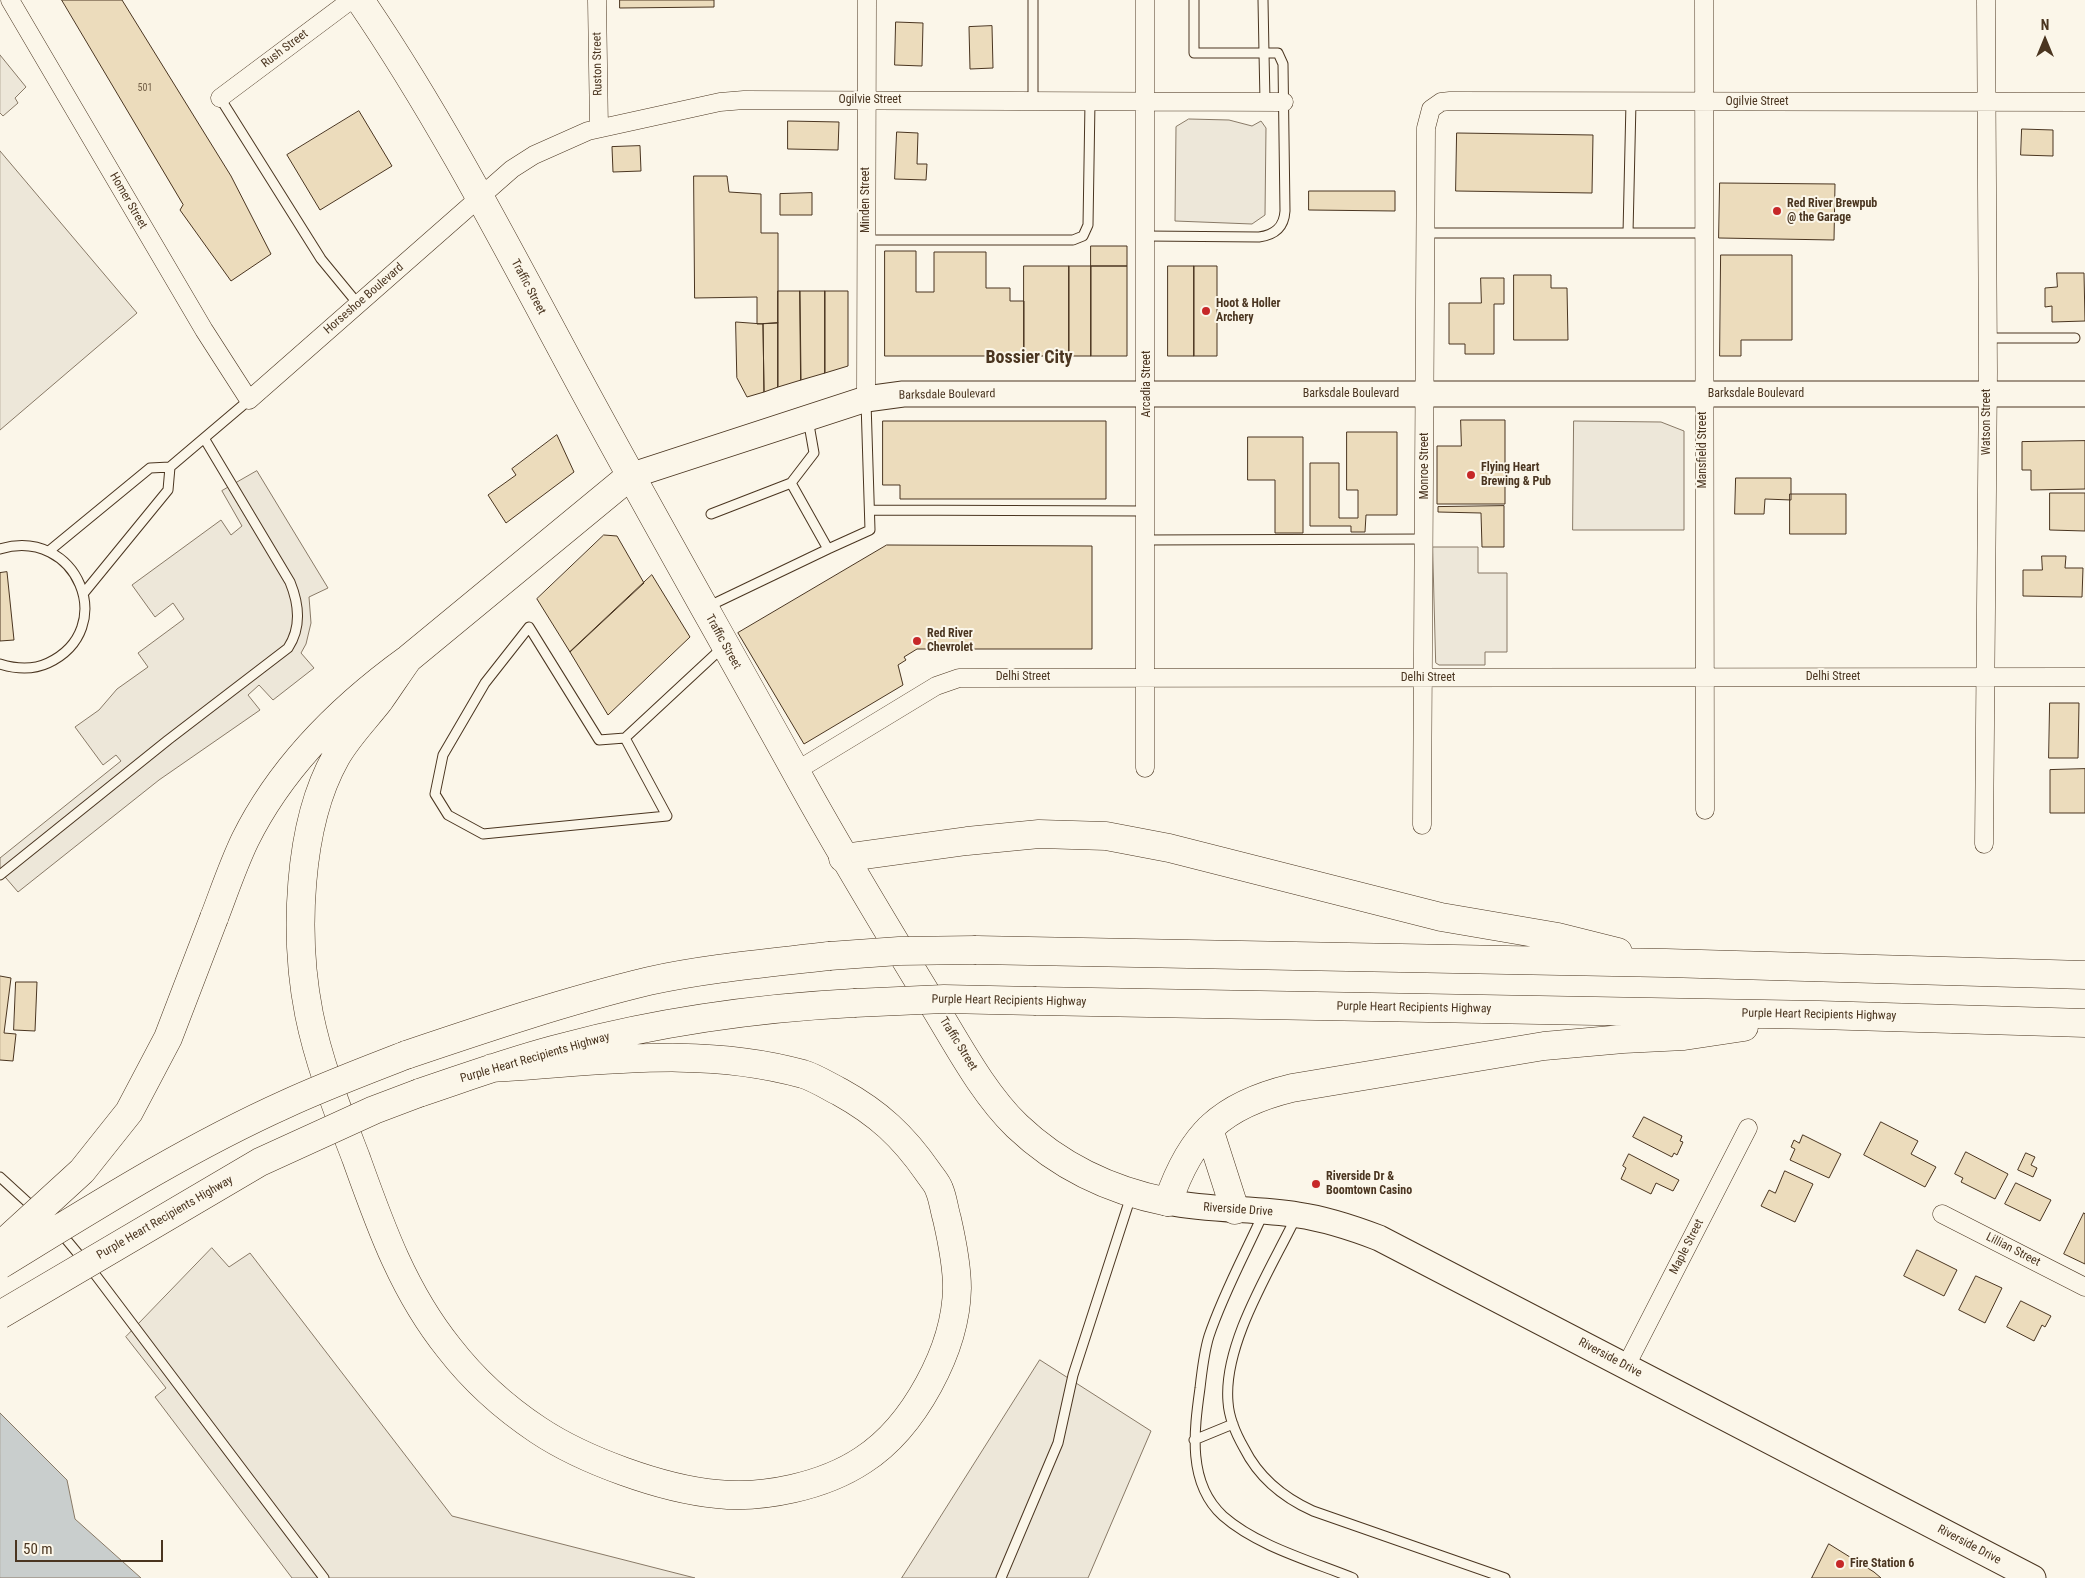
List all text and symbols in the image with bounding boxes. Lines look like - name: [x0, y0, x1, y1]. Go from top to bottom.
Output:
- north arrow: [2020, 15, 2070, 65]
- text: N: [2041, 17, 2049, 33]
- street label: Rush Street: [259, 27, 311, 71]
- street label: Ruston Street: [590, 32, 606, 96]
- house number: 501: [138, 82, 152, 94]
- street label: Ogilvie Street: [838, 93, 902, 107]
- street label: Ogilvie Street: [1725, 95, 1789, 109]
- street label: Minden Street: [859, 167, 873, 233]
- street label: Homer Street: [106, 170, 150, 232]
- place label: Red River Brewpub @ the Garage: [1787, 197, 1877, 225]
- marker: Red River Brewpub @ the Garage: [1771, 205, 1783, 217]
- street label: Traffic Street: [507, 257, 549, 317]
- street label: Horseshoe Boulevard: [321, 260, 407, 338]
- place label: Hoot & Holler Archery: [1216, 297, 1281, 325]
- marker: Hoot & Holler Archery: [1200, 305, 1212, 317]
- district label: Bossier City: [986, 347, 1072, 369]
- street label: Arcadia Street: [1140, 350, 1154, 418]
- street label: Barksdale Boulevard: [899, 387, 995, 403]
- street label: Barksdale Boulevard: [1303, 387, 1399, 401]
- street label: Barksdale Boulevard: [1708, 387, 1804, 401]
- street label: Watson Street: [1980, 389, 1994, 455]
- street label: Mansfield Street: [1696, 411, 1710, 489]
- street label: Monroe Street: [1418, 433, 1432, 499]
- place label: Flying Heart Brewing & Pub: [1481, 461, 1551, 489]
- marker: Flying Heart Brewing & Pub: [1465, 469, 1477, 481]
- street label: Traffic Street: [702, 612, 744, 672]
- place label: Red River Chevrolet: [927, 627, 973, 655]
- marker: Red River Chevrolet: [911, 635, 923, 647]
- street label: Delhi Street: [996, 670, 1050, 684]
- street label: Delhi Street: [1806, 670, 1860, 684]
- street label: Delhi Street: [1401, 671, 1455, 685]
- street label: Purple Heart Recipients Highway: [932, 992, 1086, 1010]
- street label: Purple Heart Recipients Highway: [1337, 999, 1491, 1017]
- street label: Purple Heart Recipients Highway: [1742, 1006, 1896, 1024]
- street label: Traffic Street: [936, 1015, 980, 1073]
- street label: Purple Heart Recipients Highway: [459, 1030, 611, 1086]
- place label: Riverside Dr & Boomtown Casino: [1326, 1170, 1412, 1198]
- street label: Purple Heart Recipients Highway: [94, 1173, 236, 1263]
- marker: Riverside Dr & Boomtown Casino: [1310, 1178, 1322, 1190]
- street label: Riverside Drive: [1203, 1200, 1273, 1220]
- street label: Maple Street: [1667, 1217, 1707, 1277]
- street label: Lillian Street: [1983, 1230, 2043, 1270]
- street label: Riverside Drive: [1576, 1335, 1644, 1381]
- street label: Riverside Drive: [1935, 1522, 2003, 1568]
- scale bar: [18, 1530, 165, 1562]
- text: 50 m: [23, 1540, 53, 1558]
- place label: Fire Station 6: [1850, 1557, 1914, 1571]
- marker: Fire Station 6: [1834, 1558, 1846, 1570]

